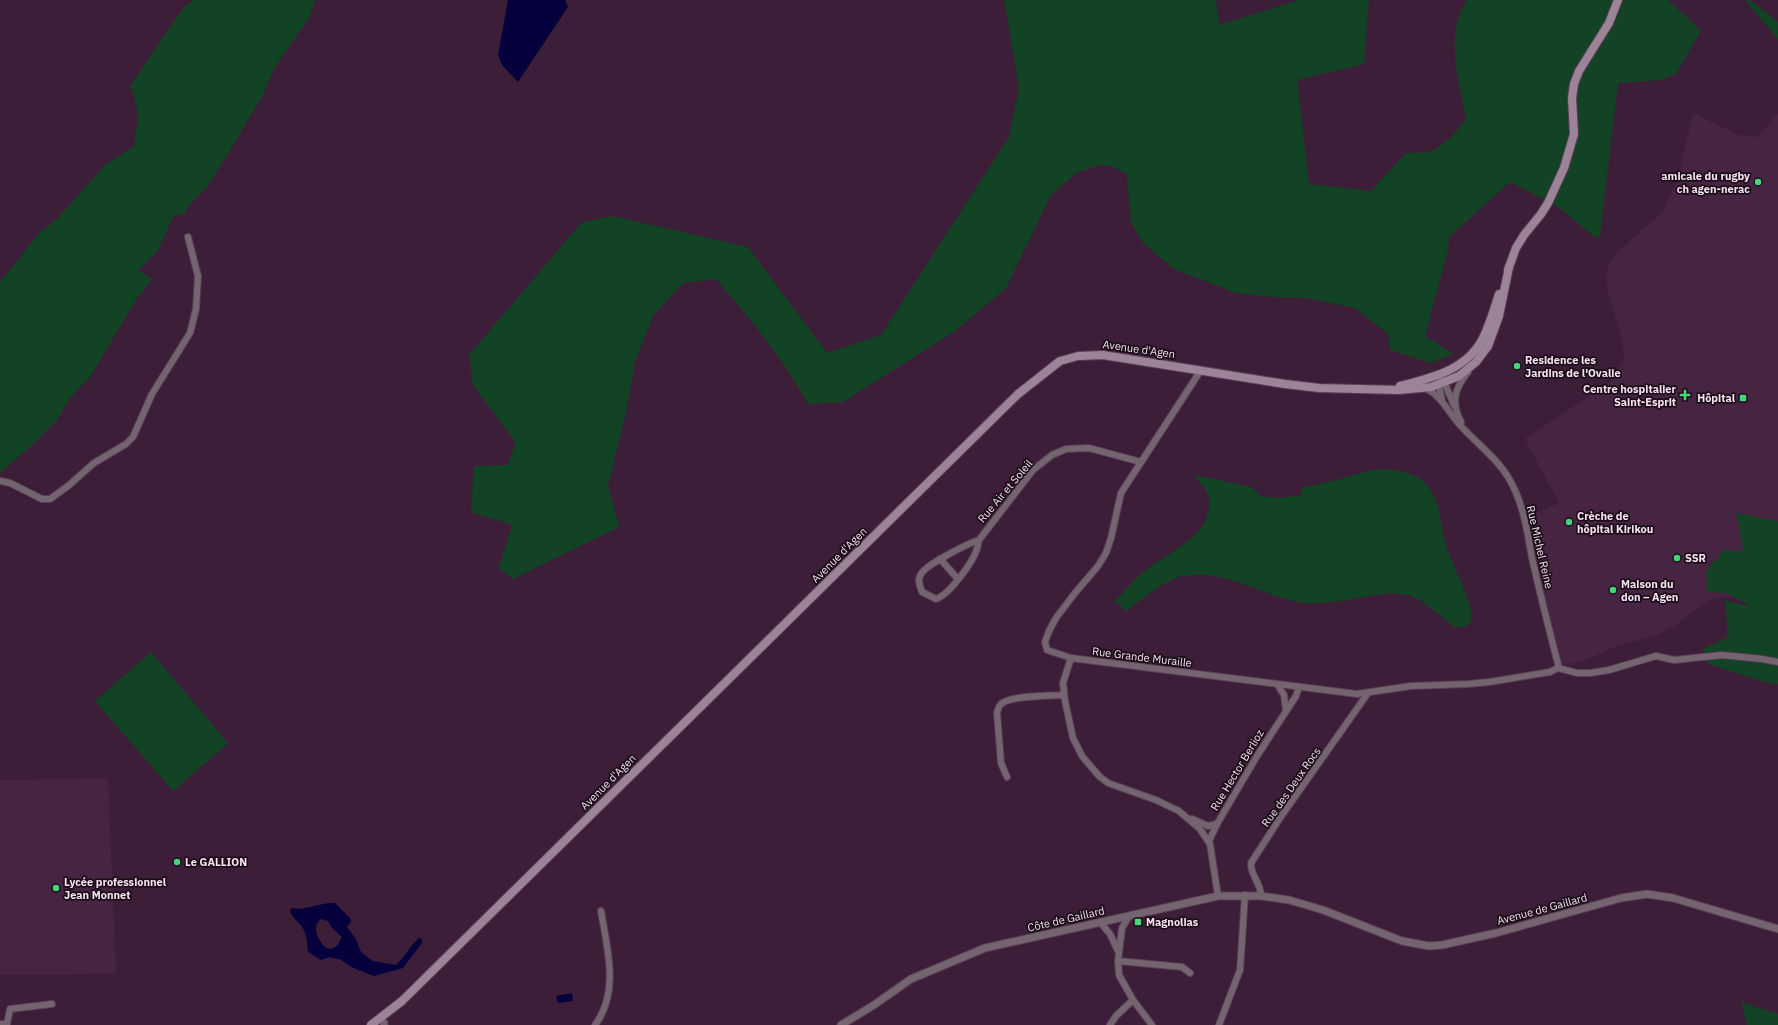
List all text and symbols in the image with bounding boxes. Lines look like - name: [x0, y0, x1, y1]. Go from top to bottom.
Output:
- place label: amicale du rugby ch agen-nerac: [1661, 169, 1750, 196]
- marker: amicale du rugby ch agen-nerac: [1753, 177, 1763, 187]
- street label: Avenue d'Agen: [1102, 337, 1176, 361]
- place label: Residence les Jardins de l'Ovalie: [1525, 353, 1621, 380]
- marker: Residence les Jardins de l'Ovalie: [1512, 361, 1522, 371]
- place label: Centre hospitalier Saint-Esprit: [1583, 382, 1677, 409]
- marker: Centre hospitalier Saint-Esprit: [1679, 389, 1691, 401]
- place label: Hôpital: [1697, 391, 1736, 405]
- marker: Hôpital: [1738, 393, 1748, 403]
- street label: Rue Air et Soleil: [975, 457, 1035, 525]
- street label: Rue Michel Reine: [1524, 504, 1556, 590]
- place label: Crèche de hôpital Kirikou: [1577, 509, 1653, 536]
- marker: Crèche de hôpital Kirikou: [1564, 517, 1574, 527]
- street label: Avenue d'Agen: [808, 524, 870, 586]
- place label: SSR: [1685, 551, 1706, 565]
- marker: SSR: [1672, 553, 1682, 563]
- place label: Maison du don – Agen: [1621, 577, 1678, 604]
- marker: Maison du don – Agen: [1608, 585, 1618, 595]
- street label: Rue Grande Muraille: [1091, 644, 1193, 670]
- street label: Rue Hector Berlioz: [1207, 727, 1267, 813]
- street label: Rue des Deux Rocs: [1258, 744, 1324, 830]
- street label: Avenue d'Agen: [577, 751, 639, 813]
- place label: Le GALLION: [185, 855, 247, 869]
- marker: Le GALLION: [172, 857, 182, 867]
- place label: Lycée professionnel Jean Monnet: [64, 875, 167, 902]
- marker: Lycée professionnel Jean Monnet: [51, 883, 61, 893]
- street label: Avenue de Gaillard: [1495, 890, 1589, 928]
- street label: Côte de Gaillard: [1026, 903, 1106, 935]
- place label: Magnolias: [1146, 915, 1199, 929]
- marker: Magnolias: [1133, 917, 1143, 927]

